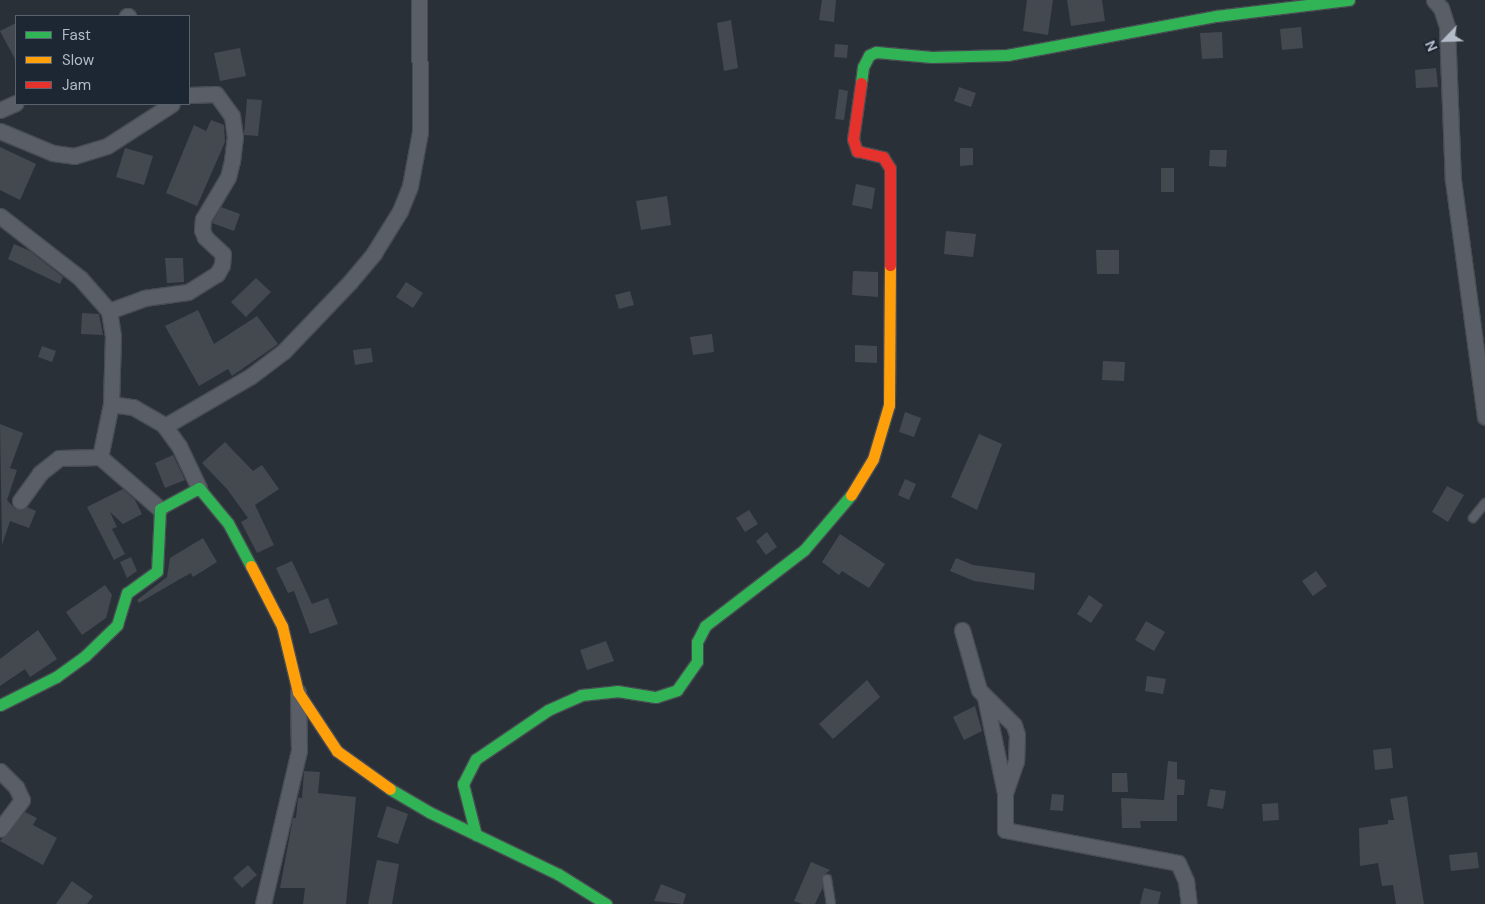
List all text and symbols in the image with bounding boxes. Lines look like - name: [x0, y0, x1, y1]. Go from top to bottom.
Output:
- legend: [15, 15, 190, 105]
- north arrow: [1420, 15, 1470, 65]
- text: Fast: [62, 25, 91, 45]
- text: N: [1421, 38, 1442, 54]
- text: Slow: [62, 50, 94, 70]
- text: Jam: [62, 75, 91, 95]

